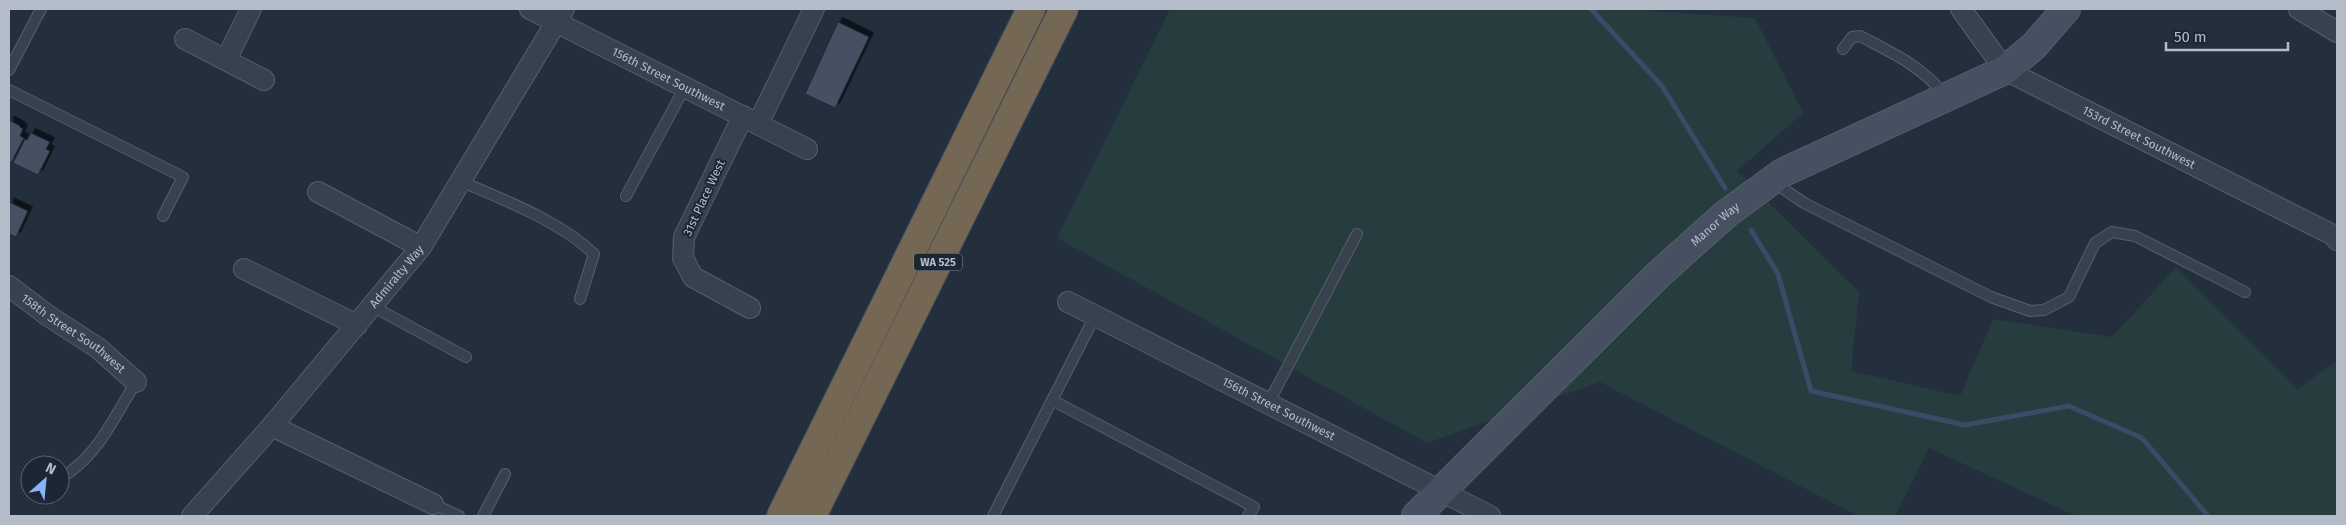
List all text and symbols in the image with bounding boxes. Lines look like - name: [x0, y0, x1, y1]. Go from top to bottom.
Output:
- scale bar: [2166, 20, 2288, 52]
- text: 50 m: [2174, 28, 2207, 46]
- street label: 156th Street Southwest: [609, 44, 728, 114]
- street label: 153rd Street Southwest: [2080, 103, 2198, 172]
- street label: 31st Place West: [680, 157, 728, 238]
- street label: Manor Way: [1688, 199, 1742, 249]
- street label: Admiralty Way: [366, 242, 427, 311]
- road number: WA 525: [914, 253, 962, 270]
- street label: 158th Street Southwest: [19, 291, 129, 376]
- street label: 156th Street Southwest: [1220, 374, 1338, 444]
- north arrow: [20, 455, 70, 505]
- text: N: [43, 459, 59, 479]

